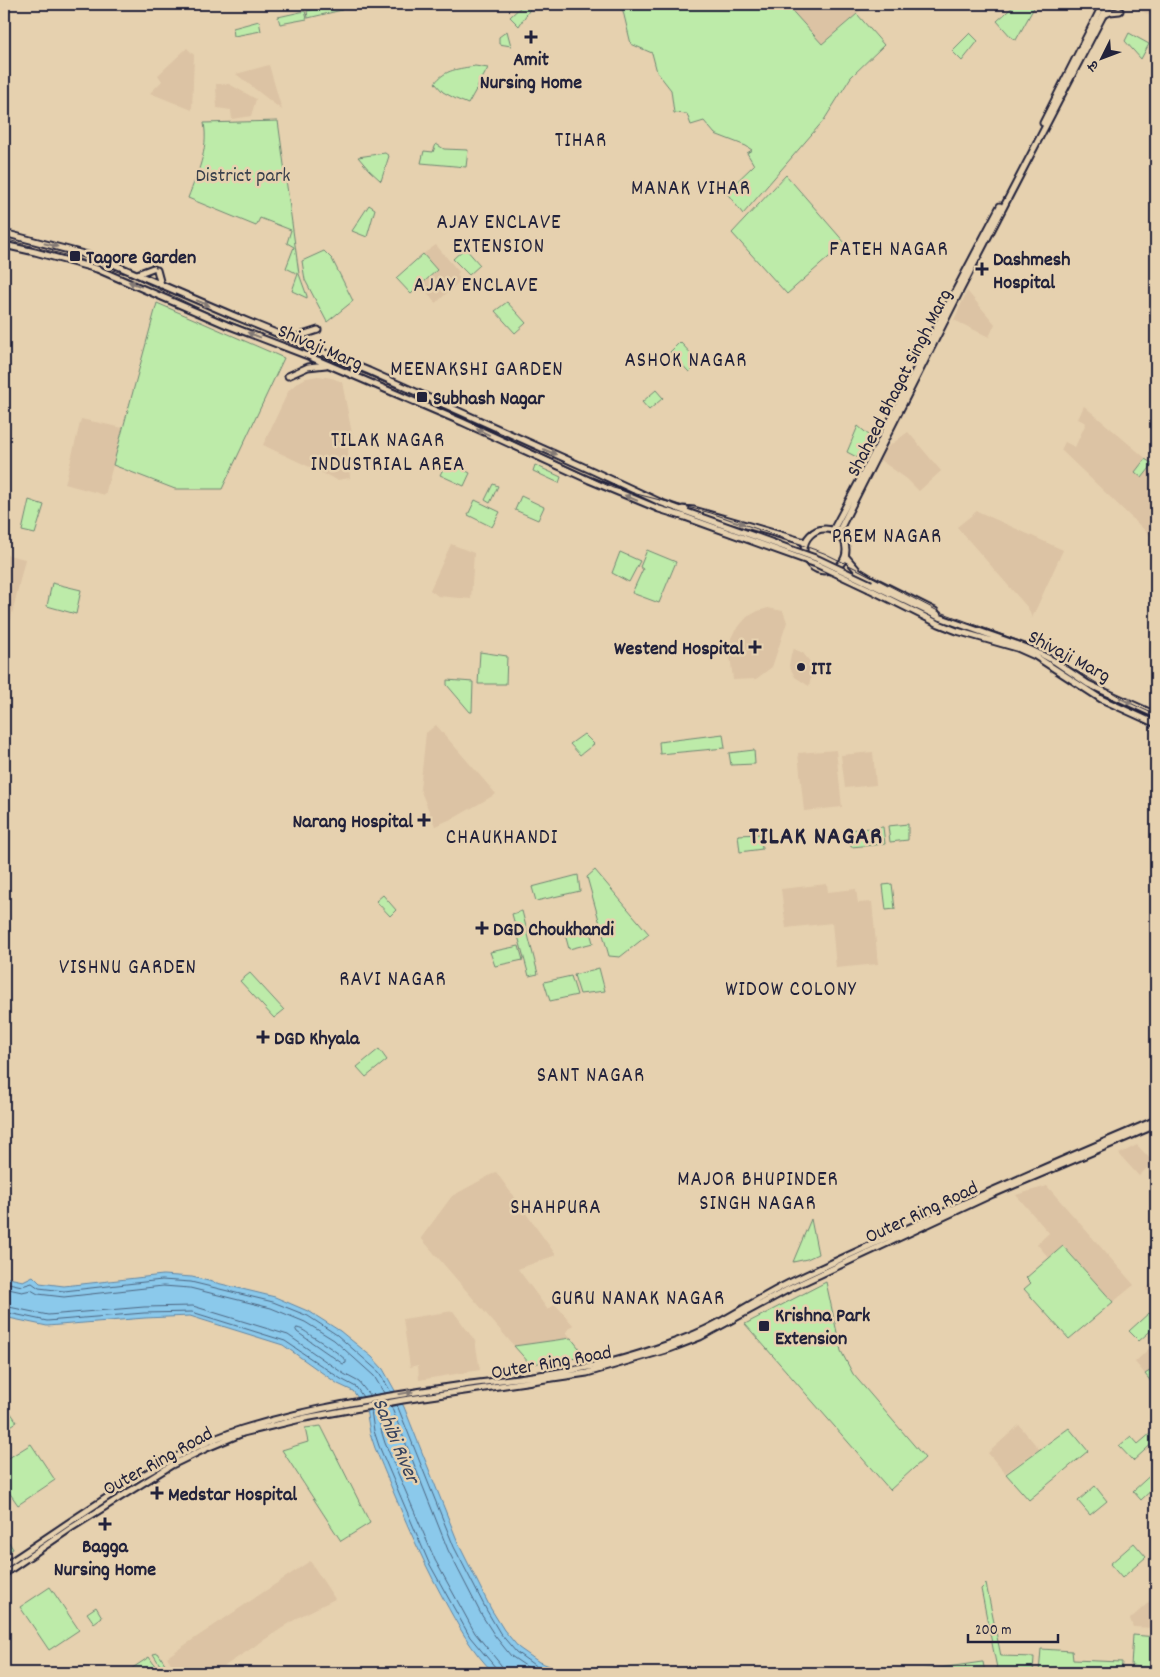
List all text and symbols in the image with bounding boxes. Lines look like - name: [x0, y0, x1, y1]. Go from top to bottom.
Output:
- marker: Amit Nursing Home: [524, 30, 538, 44]
- north arrow: [1078, 32, 1128, 82]
- place label: Amit Nursing Home: [480, 47, 582, 98]
- text: उ: [1083, 55, 1105, 76]
- district label: TIHAR: [555, 127, 607, 157]
- park label: District park: [195, 163, 291, 191]
- district label: MANAK VIHAR: [631, 175, 751, 205]
- district label: AJAY ENCLAVE EXTENSION: [436, 209, 562, 263]
- district label: FATEH NAGAR: [829, 236, 949, 266]
- one-way arrow: [43, 242, 58, 250]
- place label: Tagore Garden: [86, 245, 196, 273]
- place label: Dashmesh Hospital: [993, 247, 1070, 298]
- marker: Tagore Garden: [68, 249, 82, 263]
- marker: Dashmesh Hospital: [975, 262, 989, 276]
- district label: AJAY ENCLAVE: [413, 272, 539, 302]
- one-way arrow: [128, 280, 142, 288]
- street label: Shaheed Bhagat Singh Marg: [841, 284, 960, 482]
- one-way arrow: [196, 299, 210, 307]
- street label: Shivaji Marg: [273, 318, 367, 379]
- one-way arrow: [246, 331, 261, 339]
- district label: ASHOK NAGAR: [624, 347, 748, 377]
- district label: MEENAKSHI GARDEN: [390, 356, 564, 386]
- place label: Subhash Nagar: [433, 386, 545, 414]
- marker: Subhash Nagar: [415, 390, 429, 404]
- district label: TILAK NAGAR INDUSTRIAL AREA: [311, 427, 465, 481]
- one-way arrow: [476, 427, 490, 435]
- one-way arrow: [543, 448, 557, 456]
- one-way arrow: [624, 493, 638, 501]
- one-way arrow: [731, 519, 746, 527]
- district label: PREM NAGAR: [832, 523, 942, 553]
- street label: Shivaji Marg: [1022, 624, 1115, 691]
- place label: Westend Hospital: [614, 636, 744, 664]
- marker: Westend Hospital: [748, 640, 762, 654]
- place label: ITI: [811, 656, 832, 684]
- marker: ITI: [795, 661, 807, 673]
- one-way arrow: [1119, 698, 1133, 706]
- place label: Narang Hospital: [292, 809, 413, 837]
- marker: Narang Hospital: [417, 813, 431, 827]
- district label: TILAK NAGAR: [749, 820, 883, 856]
- district label: CHAUKHANDI: [446, 824, 558, 854]
- place label: DGD Choukhandi: [493, 917, 614, 945]
- marker: DGD Choukhandi: [475, 921, 489, 935]
- district label: VISHNU GARDEN: [59, 954, 197, 984]
- district label: RAVI NAGAR: [339, 966, 447, 996]
- district label: WIDOW COLONY: [725, 976, 857, 1006]
- place label: DGD Khyala: [274, 1026, 360, 1054]
- marker: DGD Khyala: [256, 1030, 270, 1044]
- district label: SANT NAGAR: [537, 1062, 645, 1092]
- district label: MAJOR BHUPINDER SINGH NAGAR: [677, 1166, 839, 1220]
- street label: Outer Ring Road: [861, 1175, 983, 1252]
- district label: SHAHPURA: [510, 1194, 602, 1224]
- district label: GURU NANAK NAGAR: [551, 1285, 725, 1315]
- place label: Krishna Park Extension: [775, 1303, 870, 1354]
- marker: Krishna Park Extension: [757, 1319, 771, 1333]
- street label: Outer Ring Road: [489, 1340, 614, 1388]
- one-way arrow: [399, 1389, 415, 1397]
- water label: Sahibi River: [363, 1394, 427, 1491]
- street label: Outer Ring Road: [98, 1421, 218, 1504]
- place label: Medstar Hospital: [168, 1482, 297, 1510]
- marker: Medstar Hospital: [150, 1486, 164, 1500]
- marker: Bagga Nursing Home: [98, 1517, 112, 1531]
- place label: Bagga Nursing Home: [54, 1534, 156, 1585]
- scale bar: [968, 1612, 1058, 1644]
- text: 200 m: [975, 1620, 1012, 1642]

